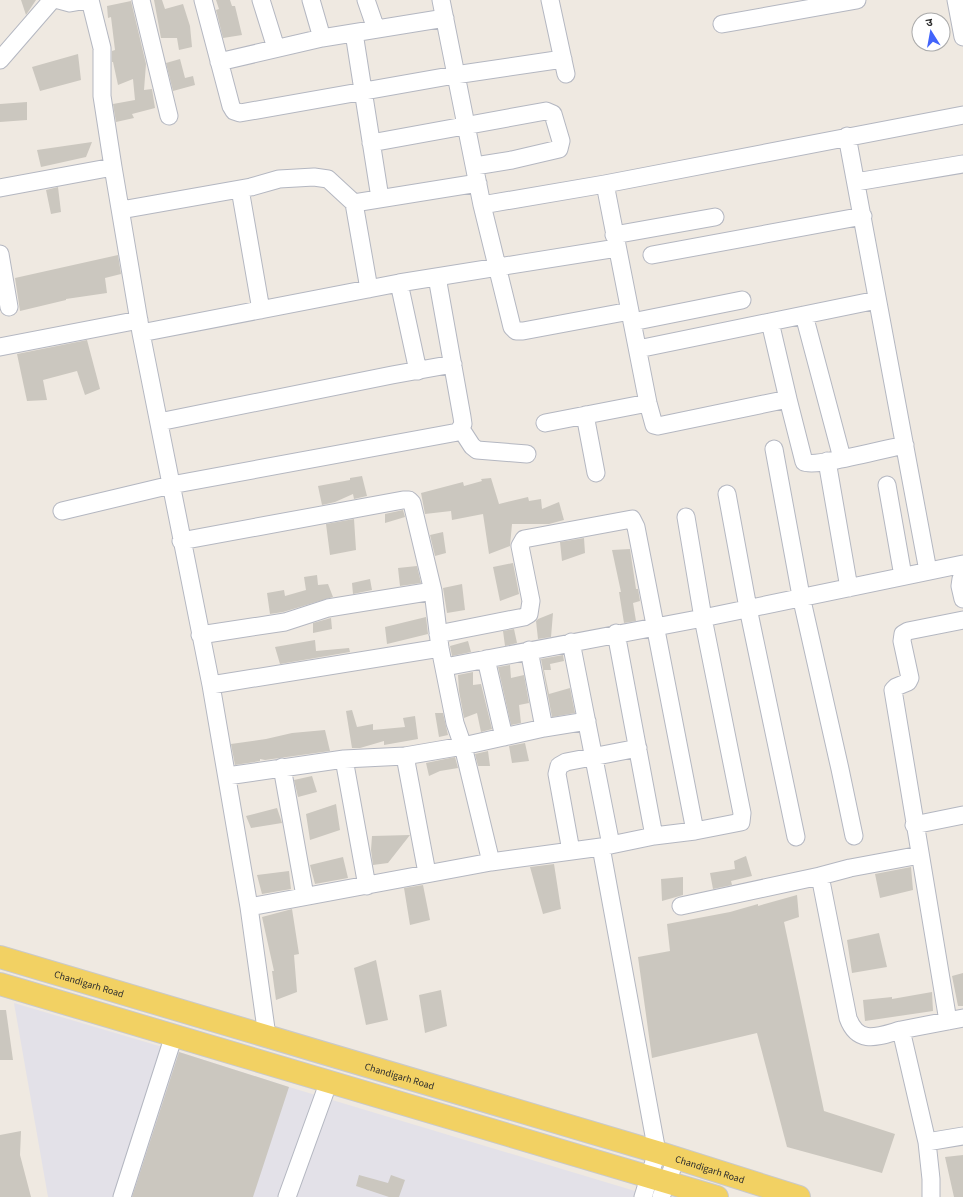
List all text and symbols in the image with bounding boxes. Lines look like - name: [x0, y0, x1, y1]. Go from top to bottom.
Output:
- north arrow: [911, 12, 951, 52]
- text: उ: [925, 15, 934, 31]
- street label: Chandigarh Road: [52, 967, 125, 1001]
- street label: Chandigarh Road: [363, 1060, 436, 1094]
- street label: Chandigarh Road: [673, 1152, 746, 1187]

